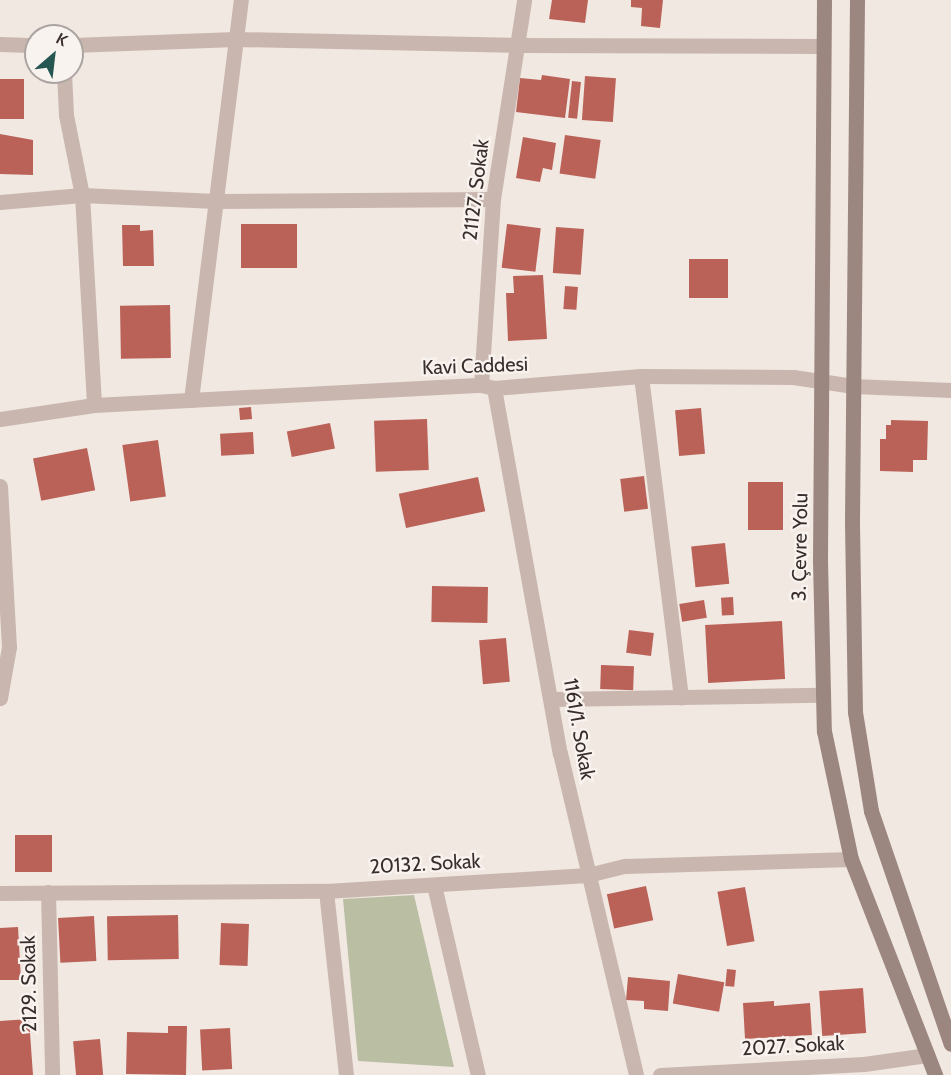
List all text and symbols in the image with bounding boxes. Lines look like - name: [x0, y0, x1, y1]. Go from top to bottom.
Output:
- north arrow: [24, 24, 84, 84]
- text: K: [53, 29, 71, 50]
- street label: 21127. Sokak: [458, 138, 494, 242]
- street label: Kavi Caddesi: [422, 352, 528, 380]
- street label: 3. Çevre Yolu: [787, 493, 813, 601]
- street label: 1161/1. Sokak: [558, 676, 600, 782]
- street label: 20132. Sokak: [369, 849, 481, 879]
- street label: 2129. Sokak: [16, 935, 42, 1033]
- street label: 2027. Sokak: [741, 1031, 845, 1061]

